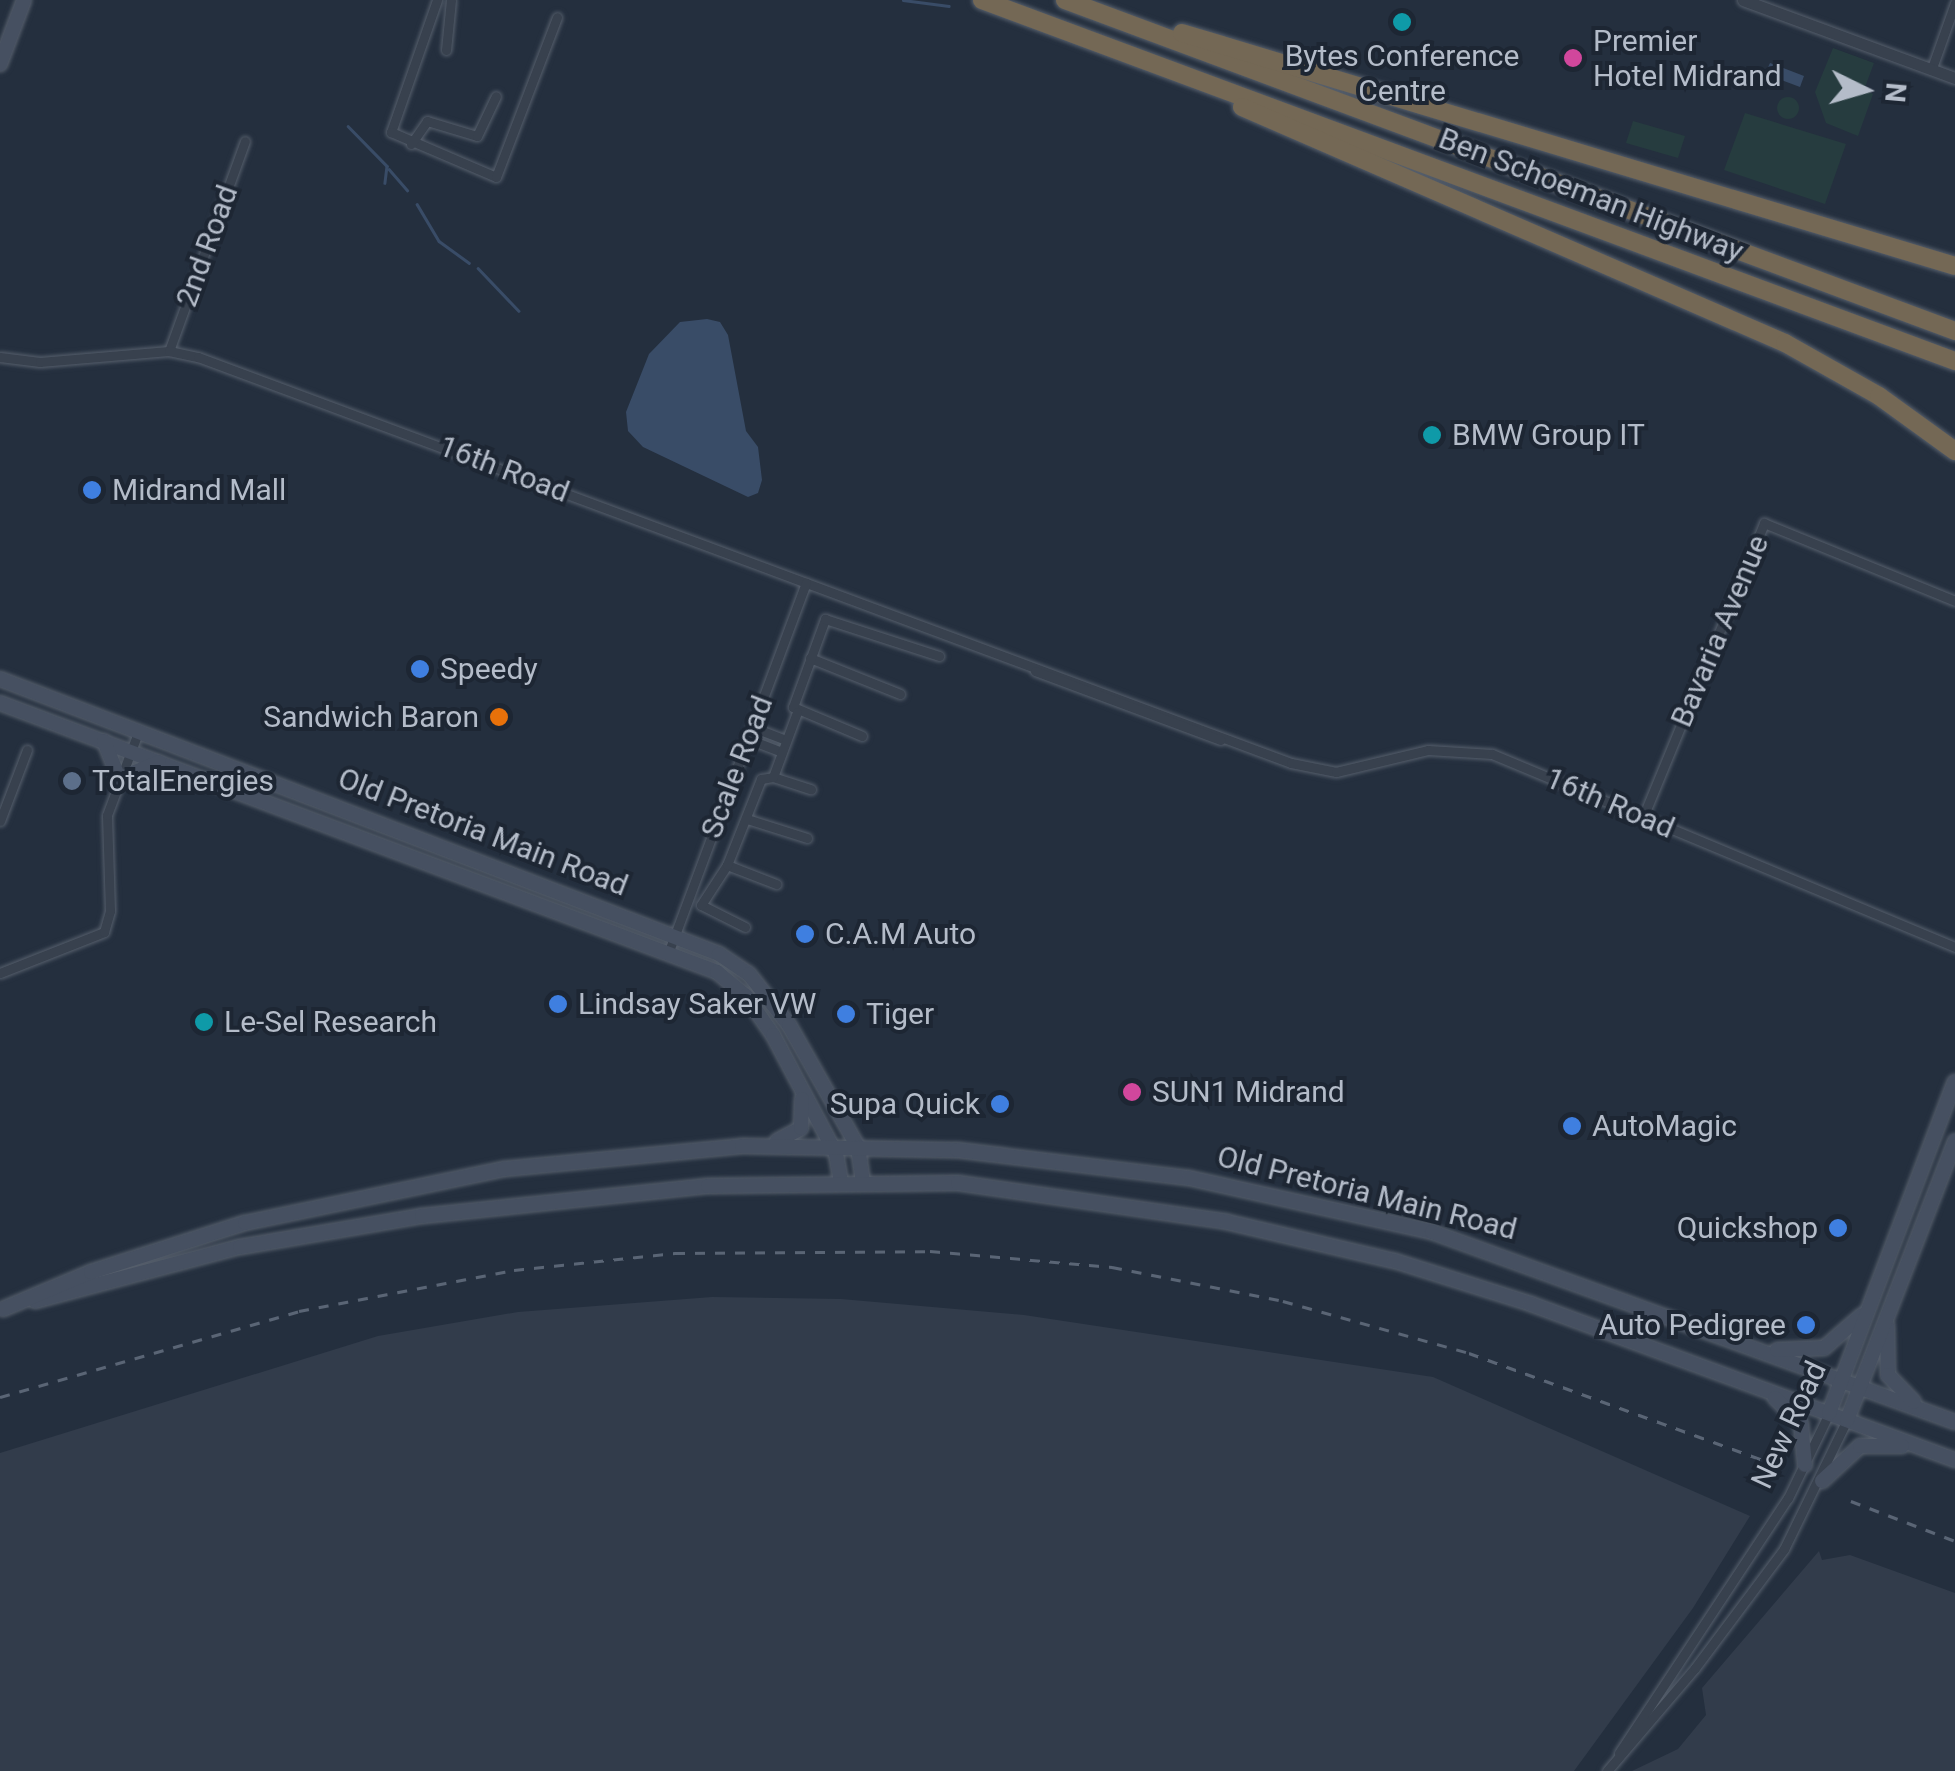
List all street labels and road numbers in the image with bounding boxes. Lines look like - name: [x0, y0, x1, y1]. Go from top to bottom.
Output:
- street label: Ben Schoeman Highway: [1434, 120, 1748, 270]
- street label: 2nd Road: [168, 180, 246, 312]
- street label: 16th Road: [434, 428, 574, 510]
- street label: Bavaria Avenue: [1663, 530, 1777, 732]
- street label: Scale Road: [693, 691, 781, 843]
- street label: Old Pretoria Main Road: [333, 760, 633, 904]
- street label: 16th Road: [1540, 760, 1680, 846]
- street label: Old Pretoria Main Road: [1213, 1138, 1521, 1248]
- street label: New Road: [1744, 1356, 1834, 1494]

